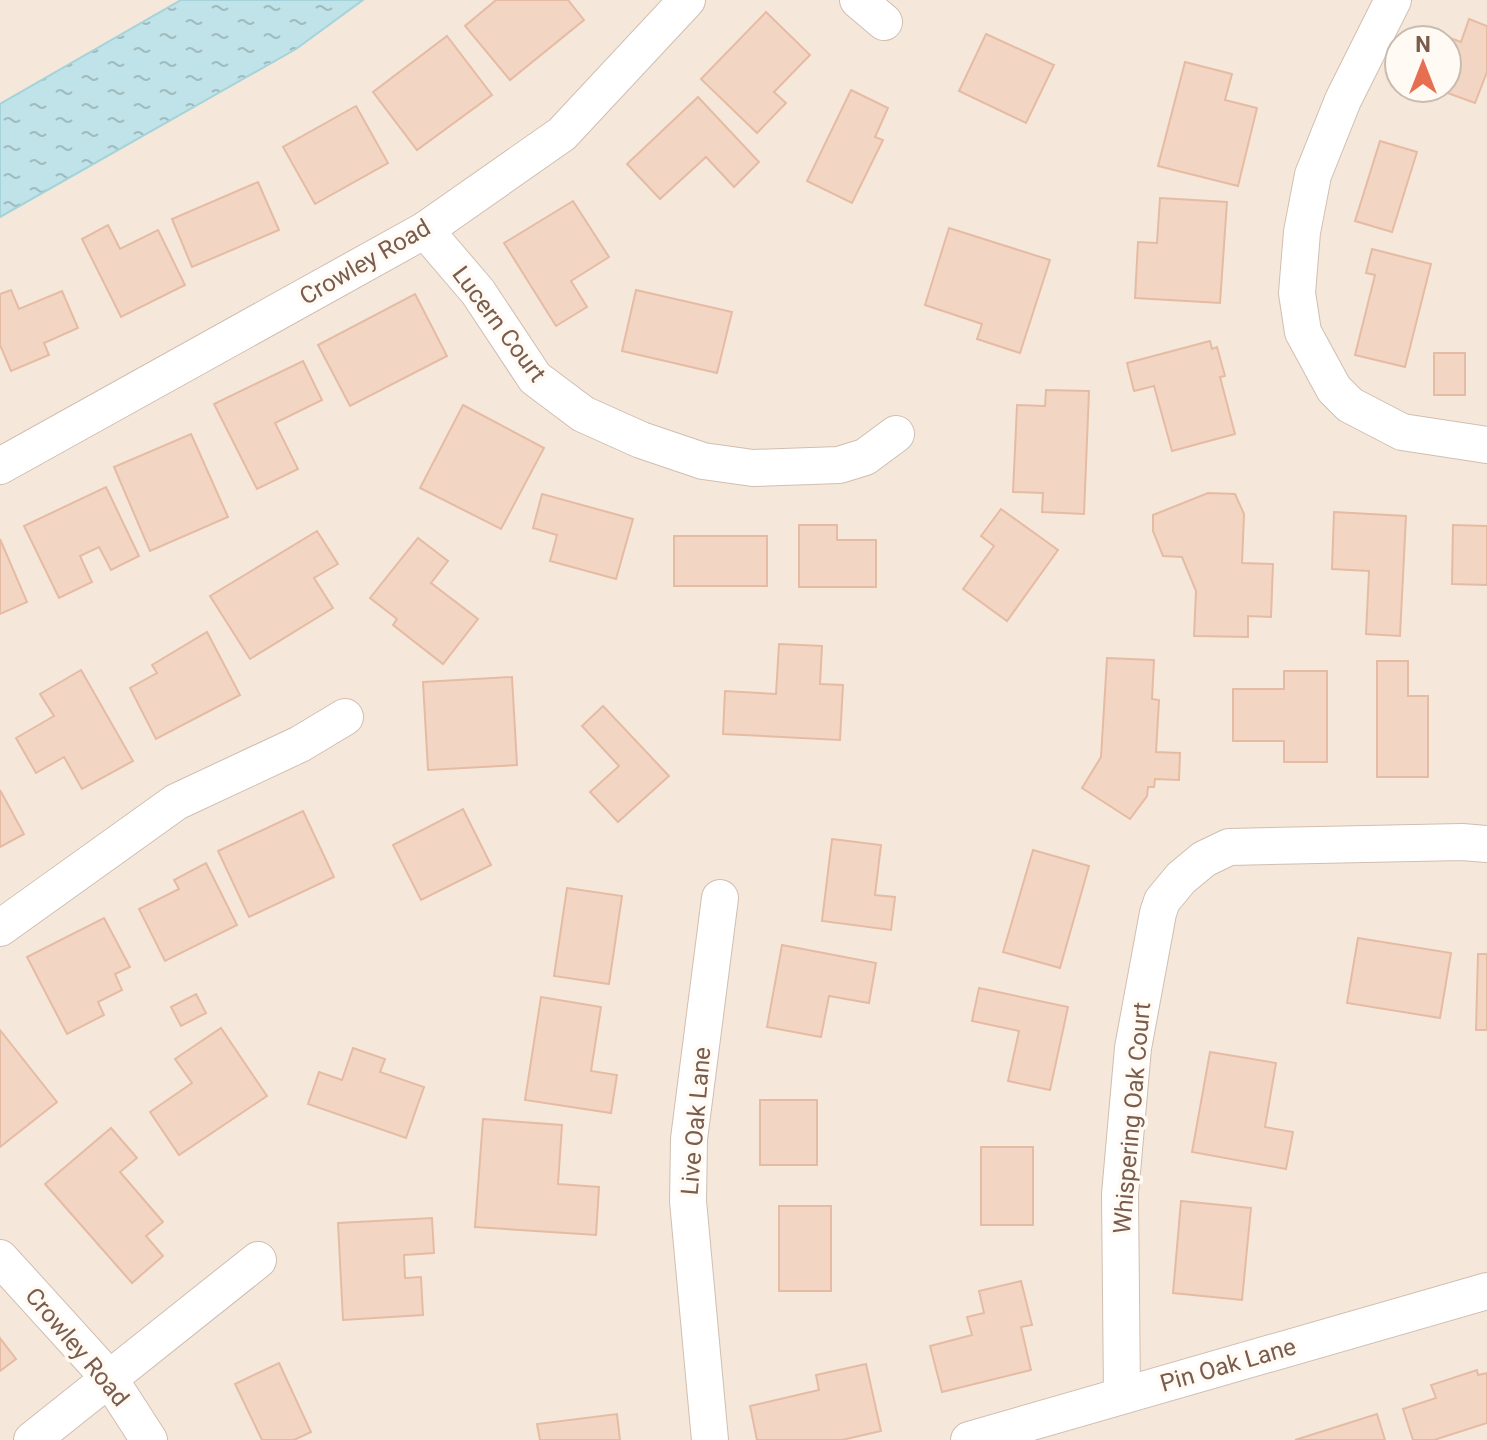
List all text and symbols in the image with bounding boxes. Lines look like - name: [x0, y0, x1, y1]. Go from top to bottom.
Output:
- north arrow: [1383, 24, 1463, 104]
- text: N: [1415, 32, 1431, 57]
- street label: Crowley Road: [295, 213, 435, 311]
- street label: Lucern Court: [446, 261, 552, 387]
- street label: Whispering Oak Court: [1108, 1001, 1156, 1235]
- street label: Live Oak Lane: [676, 1046, 716, 1196]
- street label: Crowley Road: [19, 1282, 135, 1412]
- street label: Pin Oak Lane: [1157, 1332, 1299, 1398]

